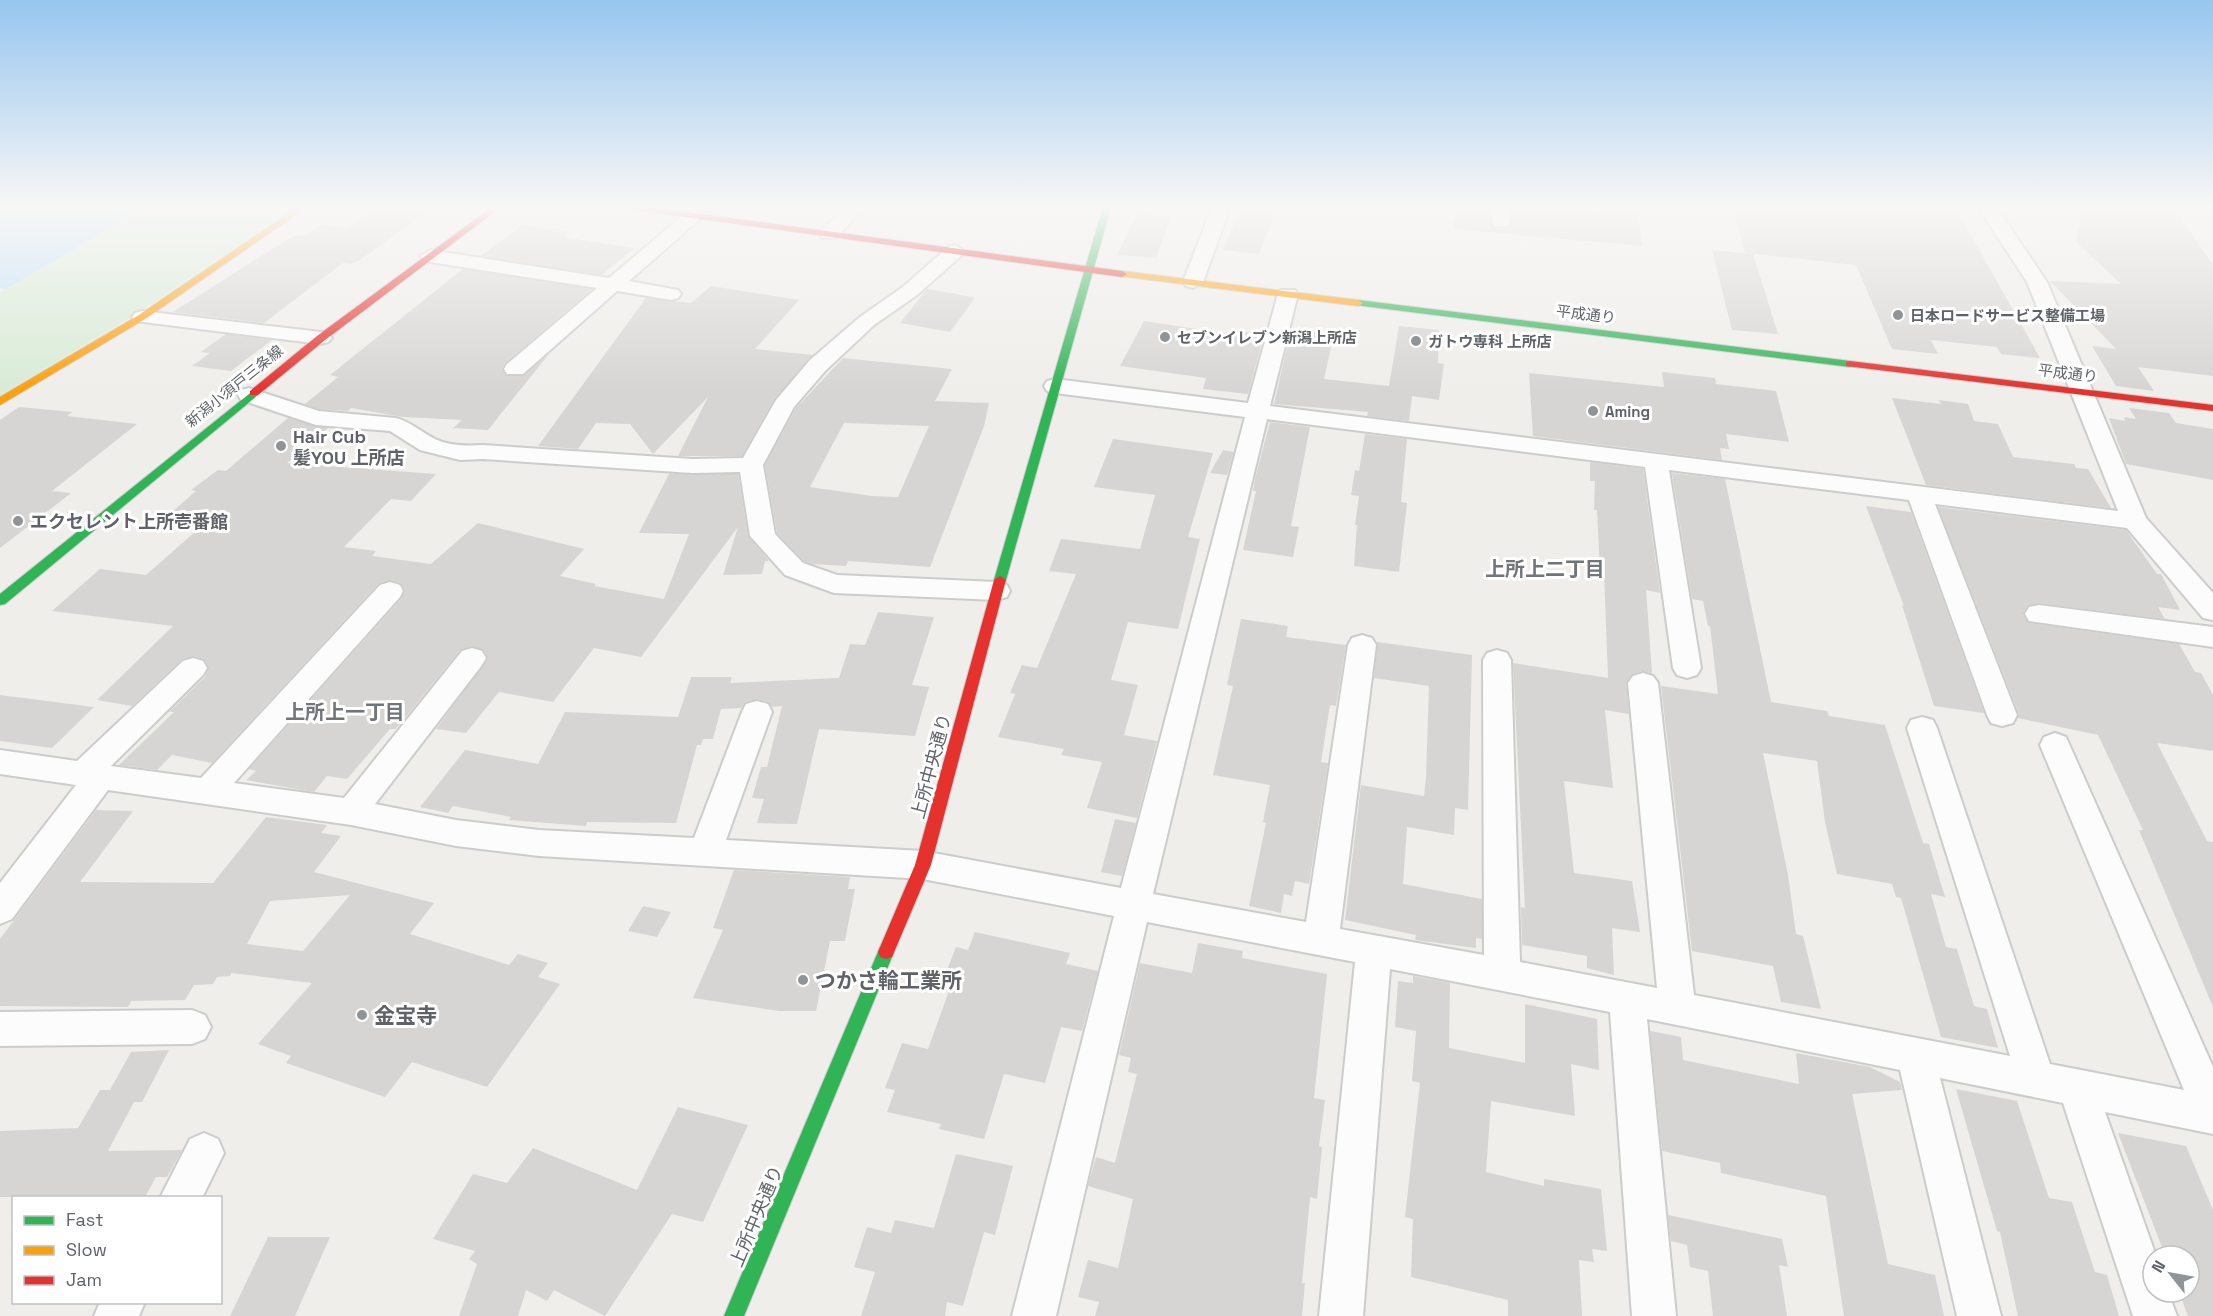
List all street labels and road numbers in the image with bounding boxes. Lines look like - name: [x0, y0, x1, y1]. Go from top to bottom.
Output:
- street label: 平成通り: [1555, 301, 1617, 327]
- street label: 新潟小須戸三条線: [181, 341, 287, 431]
- street label: 平成通り: [2037, 360, 2099, 386]
- street label: 上所中央通り: [906, 711, 956, 821]
- street label: 上所中央通り: [724, 1162, 788, 1270]

